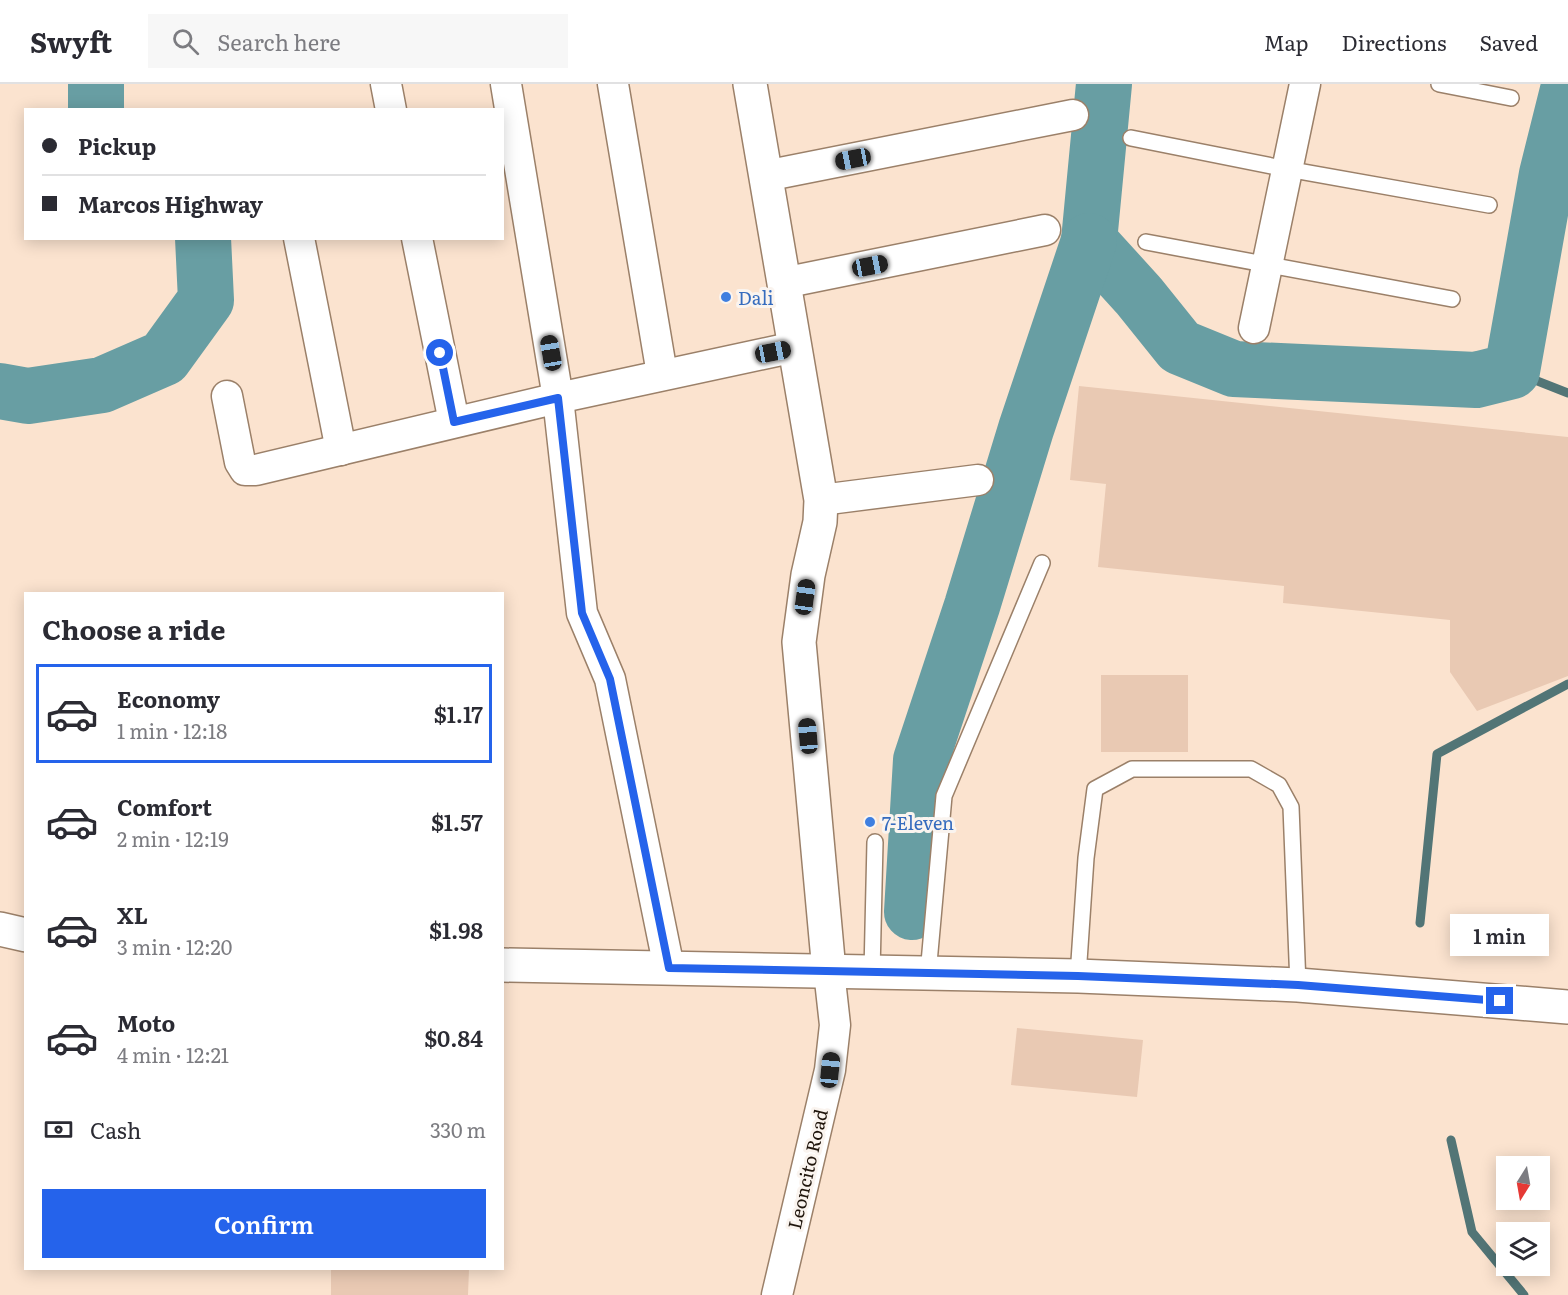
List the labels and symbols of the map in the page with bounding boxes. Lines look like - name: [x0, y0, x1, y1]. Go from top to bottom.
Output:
- car: [834, 147, 872, 171]
- car: [851, 254, 889, 278]
- place label: Dali: [738, 284, 774, 311]
- marker: Dali: [719, 290, 733, 304]
- car: [539, 334, 563, 372]
- route start: [426, 339, 453, 366]
- car: [754, 340, 792, 364]
- car: [794, 578, 816, 616]
- car: [797, 717, 819, 755]
- place label: 7-Eleven: [882, 809, 954, 836]
- marker: 7-Eleven: [863, 815, 877, 829]
- callout: 1 min: [1450, 914, 1550, 956]
- route end: [1486, 987, 1513, 1014]
- car: [819, 1051, 841, 1089]
- street label: Leoncito Road: [780, 1106, 834, 1232]
- north arrow: [1496, 1156, 1550, 1210]

